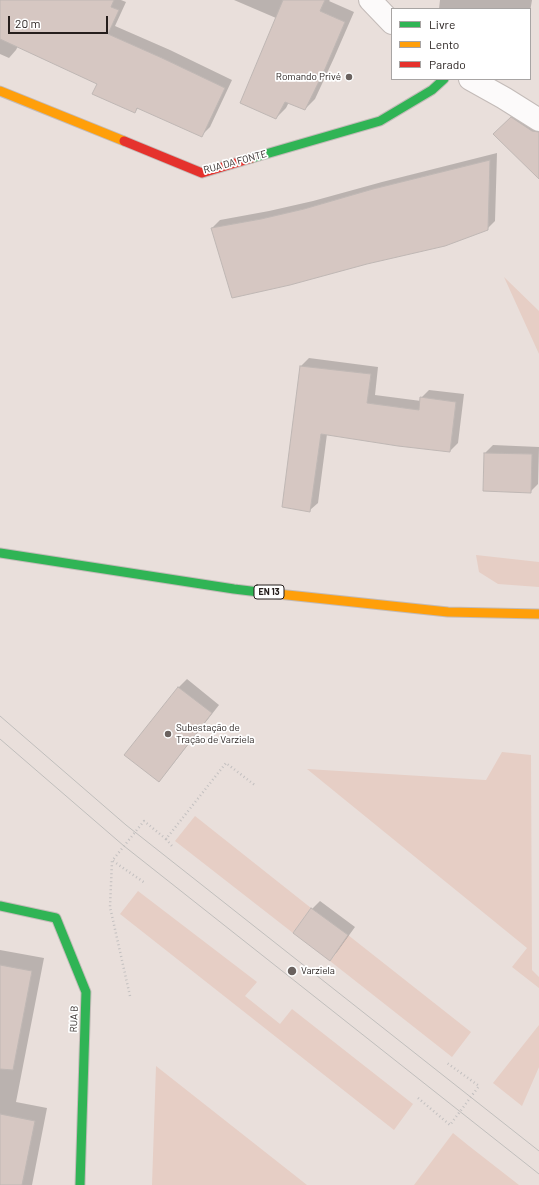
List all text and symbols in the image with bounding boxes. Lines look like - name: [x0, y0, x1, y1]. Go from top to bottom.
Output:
- scale bar: [10, 8, 110, 34]
- legend: [391, 8, 531, 80]
- text: 20 m: [15, 16, 41, 30]
- text: Livre: [429, 17, 455, 31]
- text: Lento: [429, 37, 459, 51]
- text: Parado: [429, 57, 466, 71]
- place label: Romando Privé: [276, 71, 341, 83]
- marker: Romando Privé: [344, 72, 354, 82]
- street label: RUA DA FONTE: [202, 148, 268, 176]
- road number: EN 13: [254, 585, 284, 599]
- place label: Subestação de Tração de Varziela: [176, 722, 254, 746]
- marker: Subestação de Tração de Varziela: [163, 729, 173, 739]
- marker: Varziela: [286, 965, 298, 977]
- place label: Varziela: [301, 965, 335, 977]
- street label: RUA B: [68, 1005, 80, 1033]

